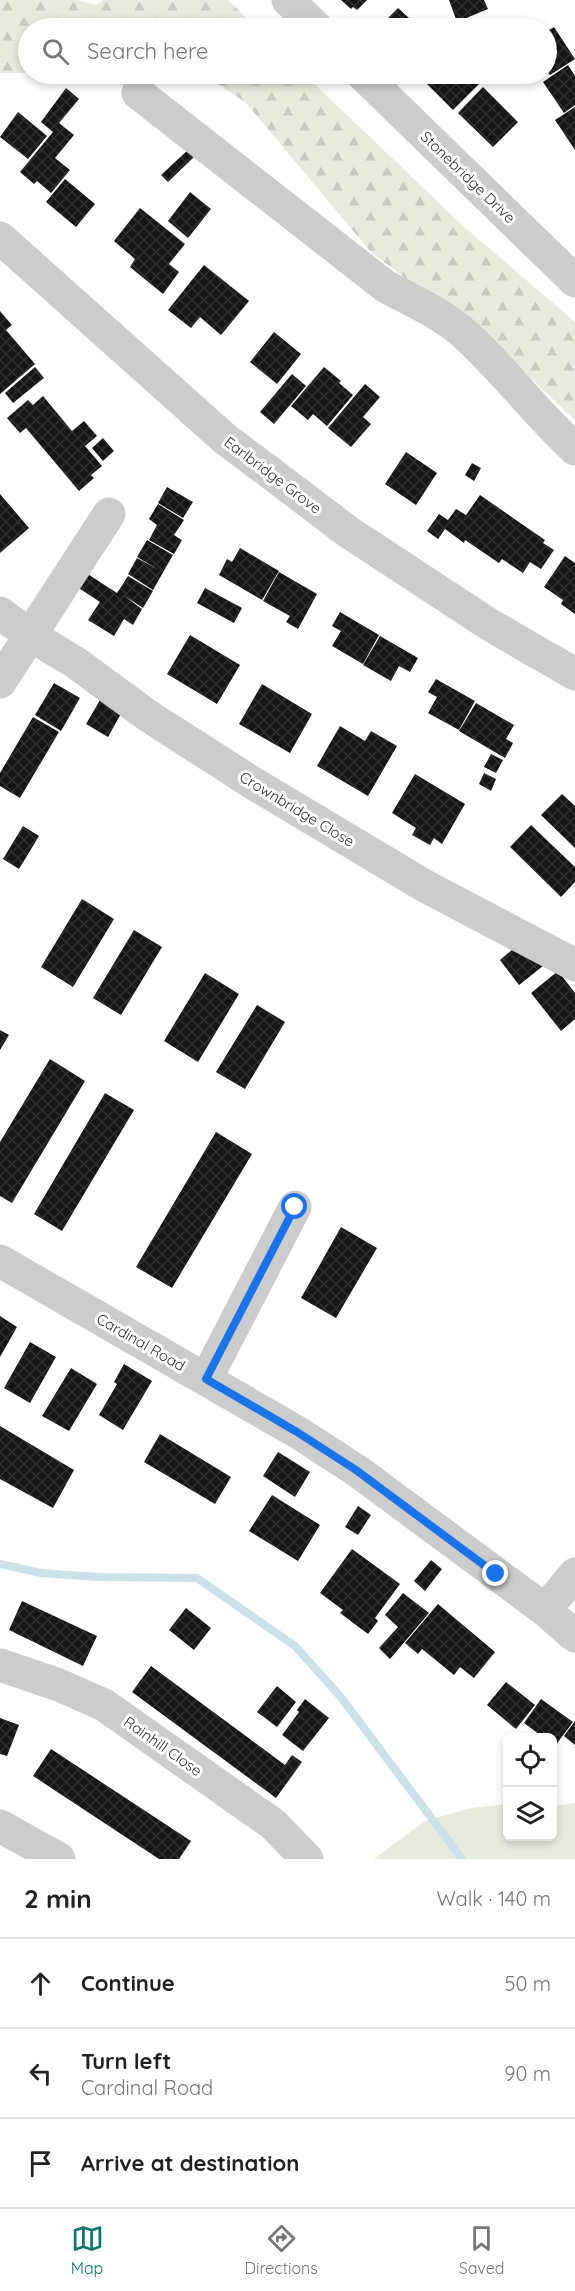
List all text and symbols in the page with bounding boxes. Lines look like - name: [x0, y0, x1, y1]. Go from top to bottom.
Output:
- search box: [18, 18, 557, 84]
- icon: search: [39, 35, 72, 68]
- text: Search here: [87, 37, 208, 65]
- street label: Stonebridge Drive: [417, 127, 519, 227]
- street label: Earlbridge Grove: [221, 432, 325, 518]
- street label: Crownbridge Close: [236, 767, 358, 851]
- route start: [281, 1193, 307, 1219]
- street label: Cardinal Road: [93, 1309, 189, 1375]
- route end: [482, 1560, 508, 1586]
- street label: Rainhill Close: [120, 1712, 206, 1780]
- map controls: [503, 1733, 557, 1841]
- button: locate: [503, 1733, 557, 1787]
- button: layers: [503, 1787, 557, 1841]
- text: 2 min: [24, 1882, 92, 1915]
- text: Walk · 140 m: [436, 1886, 551, 1911]
- icon: ahead: [24, 1967, 57, 2000]
- text: Continue: [81, 1969, 175, 1997]
- text: 50 m: [505, 1971, 551, 1996]
- text: Turn left: [81, 2047, 171, 2075]
- icon: left: [24, 2057, 57, 2090]
- text: 90 m: [504, 2061, 551, 2086]
- text: Cardinal Road: [81, 2075, 213, 2100]
- icon: arrive: [24, 2147, 57, 2180]
- text: Arrive at destination: [81, 2149, 299, 2177]
- tab: Map: [71, 2222, 104, 2278]
- tab: Directions: [245, 2222, 318, 2278]
- tab: Saved: [459, 2222, 504, 2278]

